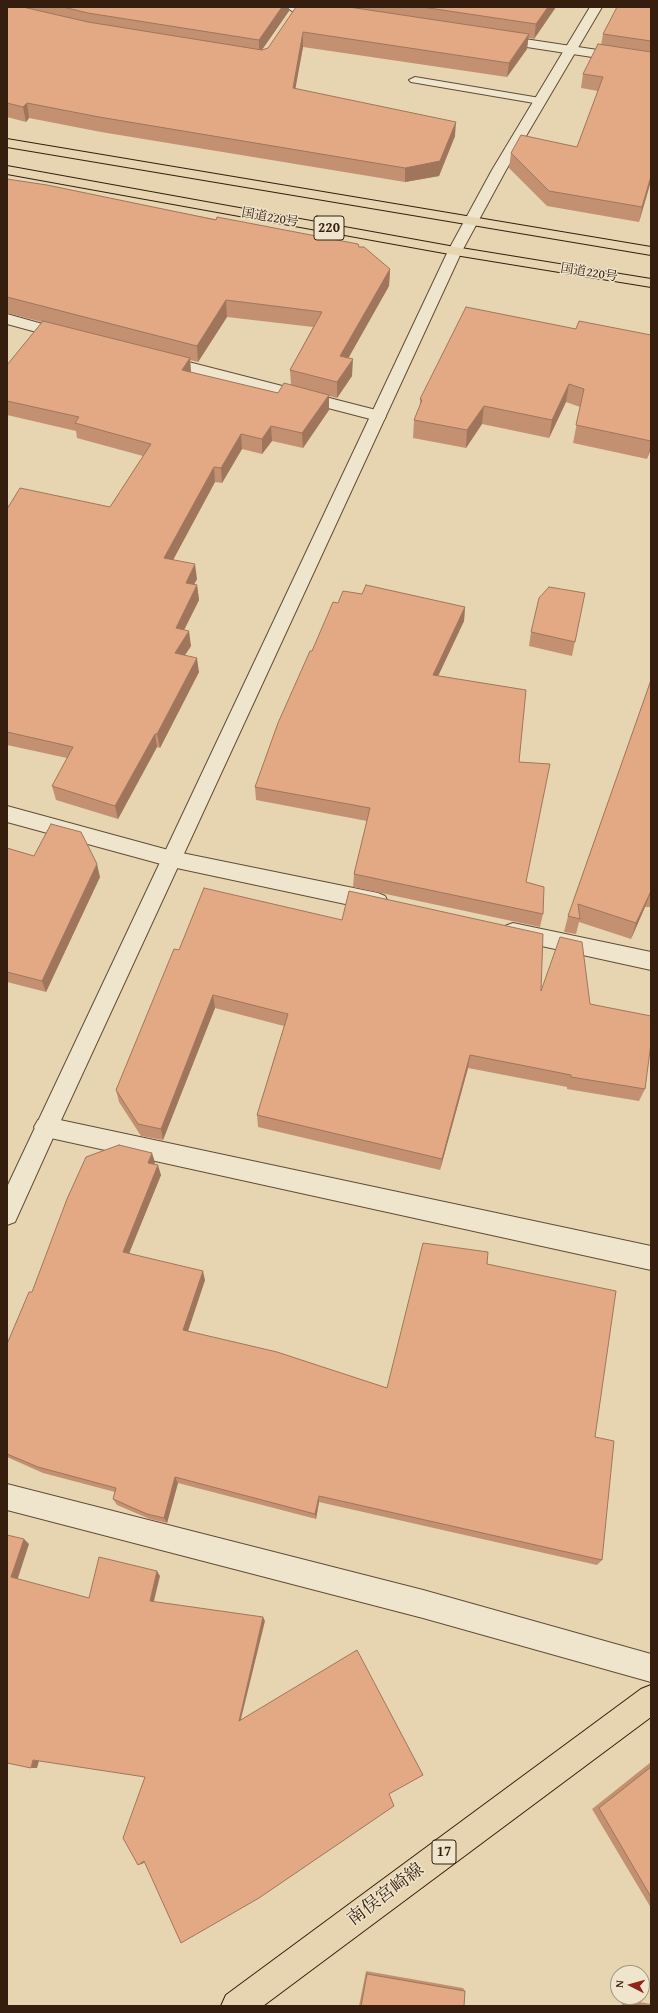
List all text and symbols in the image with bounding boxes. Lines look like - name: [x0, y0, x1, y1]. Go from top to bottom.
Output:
- street label: 国道220号: [240, 205, 300, 231]
- road number: 220: [314, 216, 344, 240]
- street label: 国道220号: [559, 261, 619, 285]
- road number: 17: [432, 1840, 456, 1864]
- street label: 南俣宮崎線: [344, 1859, 428, 1931]
- north arrow: [610, 1965, 650, 2005]
- text: N: [611, 1979, 627, 1988]

